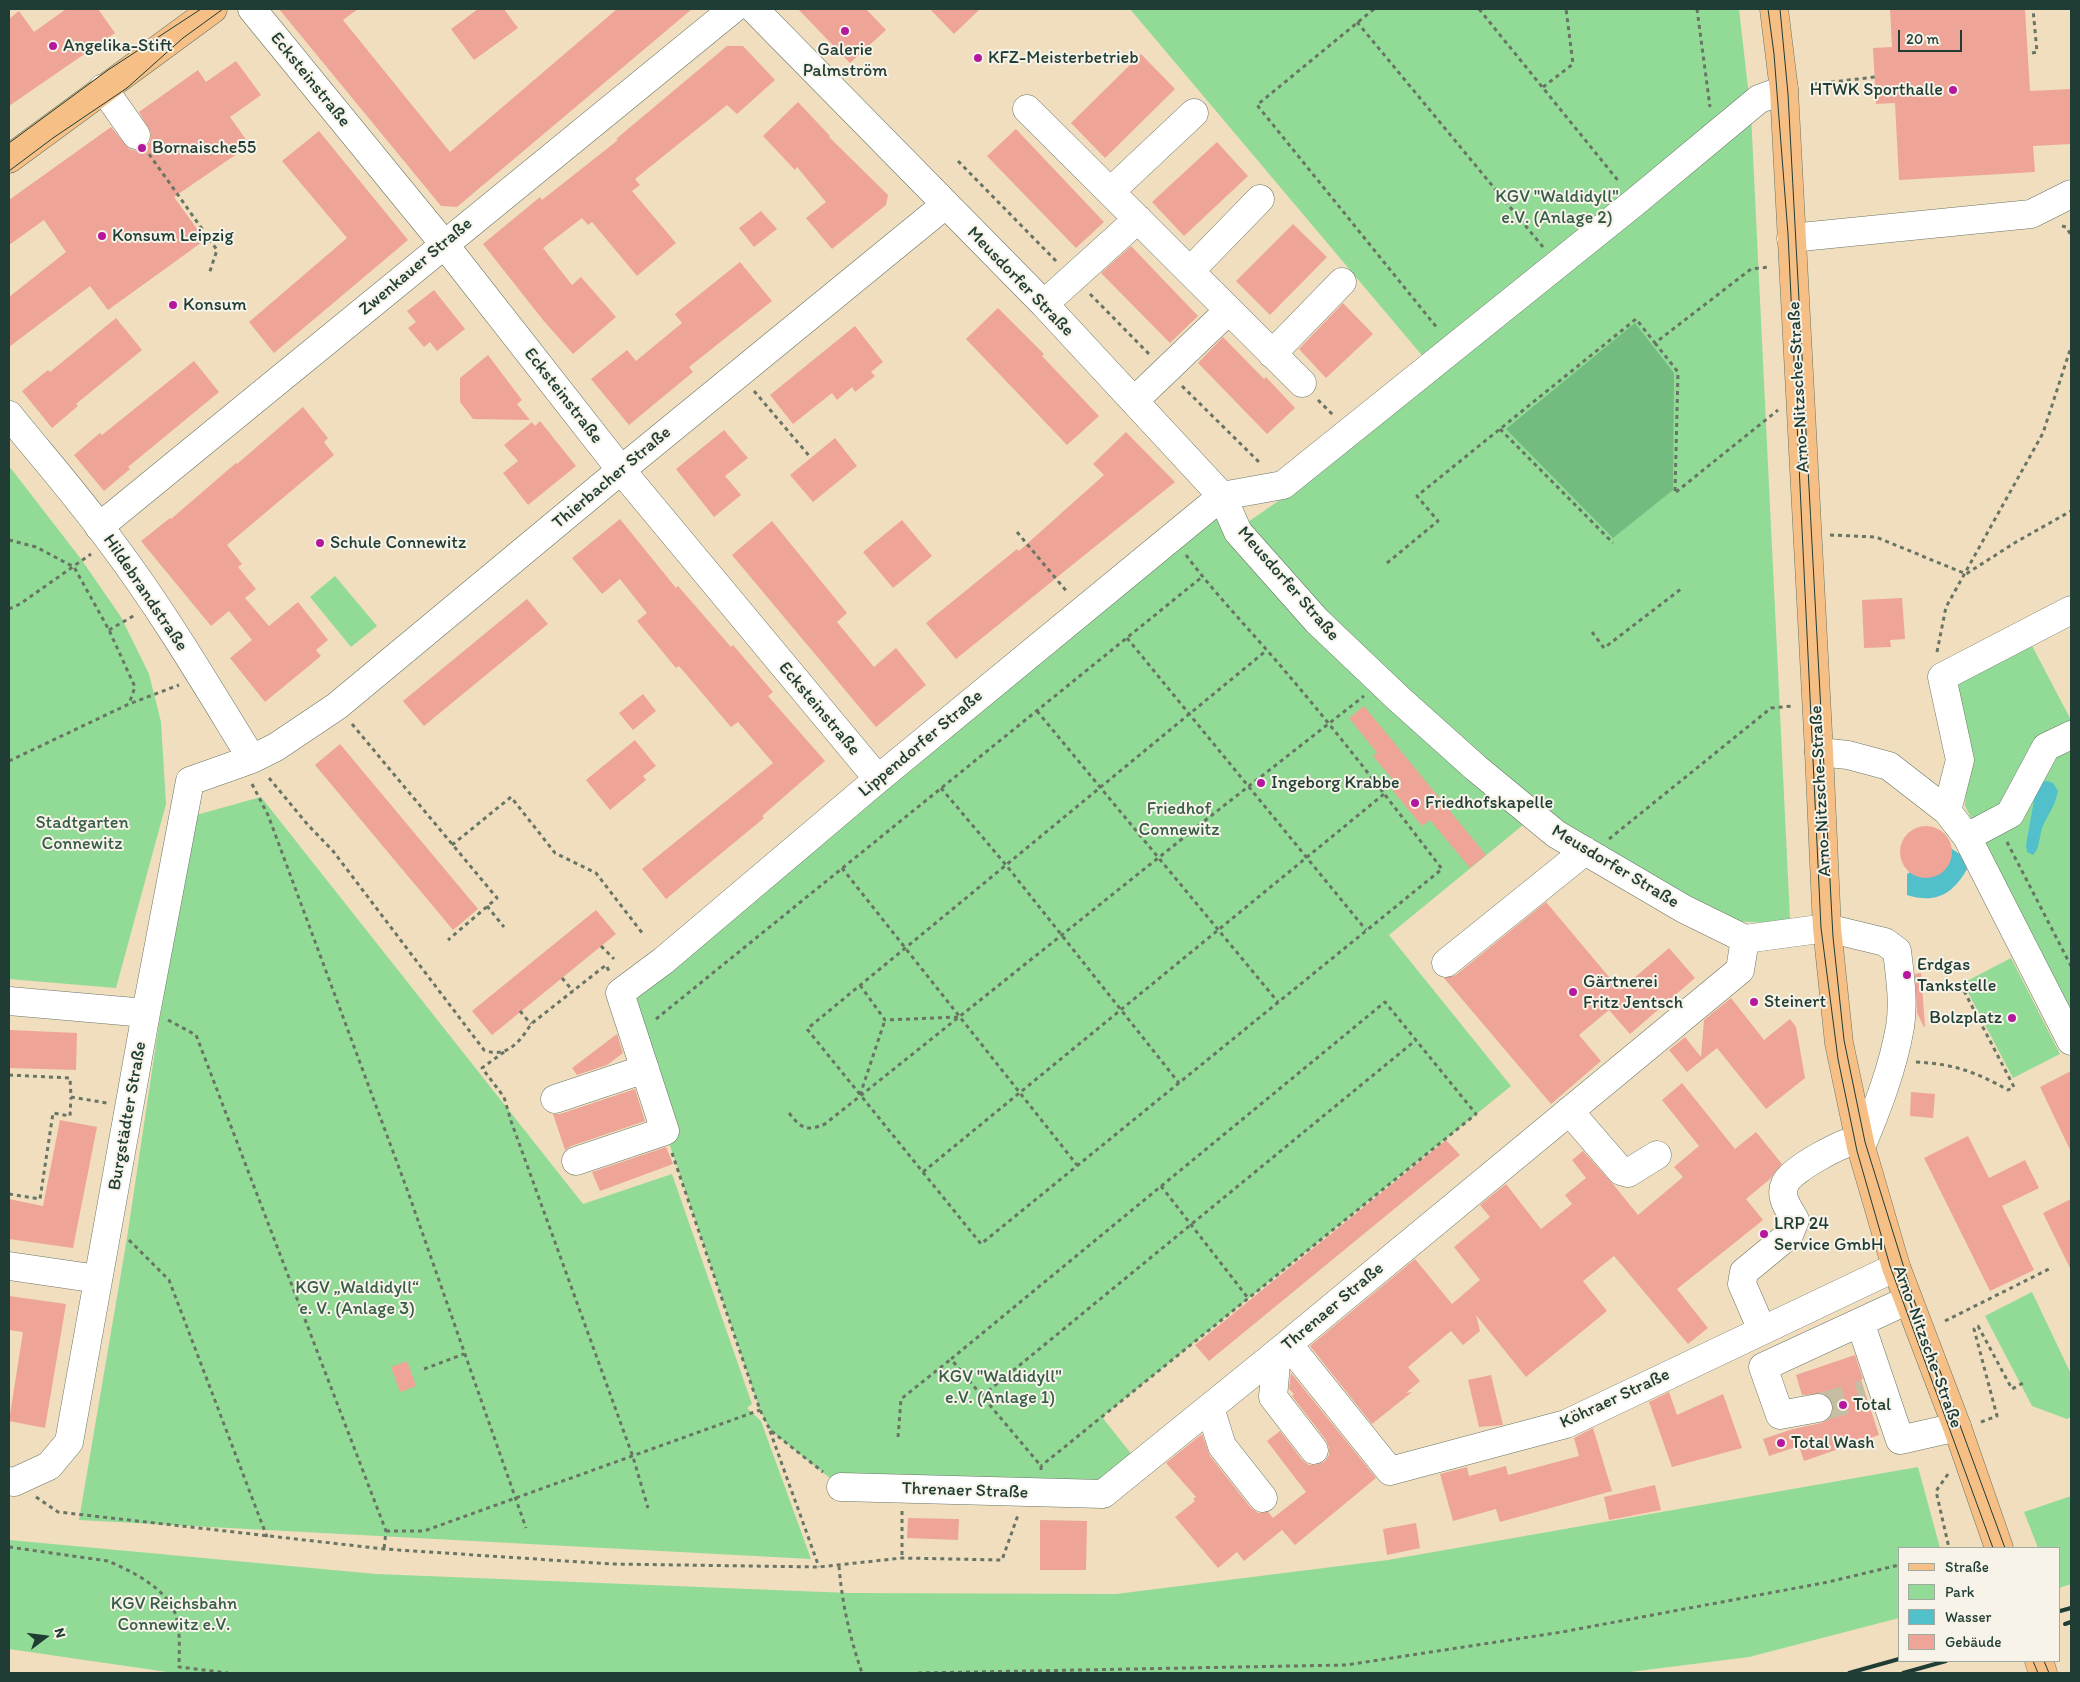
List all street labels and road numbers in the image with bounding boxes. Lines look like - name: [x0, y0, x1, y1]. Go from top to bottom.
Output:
- street label: Ecksteinstraße: [265, 28, 355, 132]
- street label: Zwenkauer Straße: [355, 213, 477, 321]
- street label: Meusdorfer Straße: [962, 222, 1078, 342]
- street label: Arno-Nitzsche-Straße: [1784, 301, 1814, 473]
- street label: Ecksteinstraße: [519, 344, 607, 448]
- street label: Thierbacher Straße: [548, 422, 676, 534]
- street label: Meusdorfer Straße: [1232, 522, 1344, 646]
- street label: Hildebrandstraße: [98, 530, 192, 656]
- street label: Ecksteinstraße: [773, 658, 865, 760]
- street label: Lippendorfer Straße: [854, 686, 988, 802]
- street label: Arno-Nitzsche-Straße: [1806, 705, 1836, 877]
- street label: Meusdorfer Straße: [1547, 820, 1683, 914]
- street label: Burgstädter Straße: [104, 1040, 152, 1192]
- street label: Threnaer Straße: [1278, 1258, 1388, 1356]
- street label: Arno-Nitzsche-Straße: [1888, 1263, 1966, 1431]
- street label: Köhraer Straße: [1557, 1364, 1673, 1434]
- street label: Threnaer Straße: [901, 1478, 1029, 1504]

